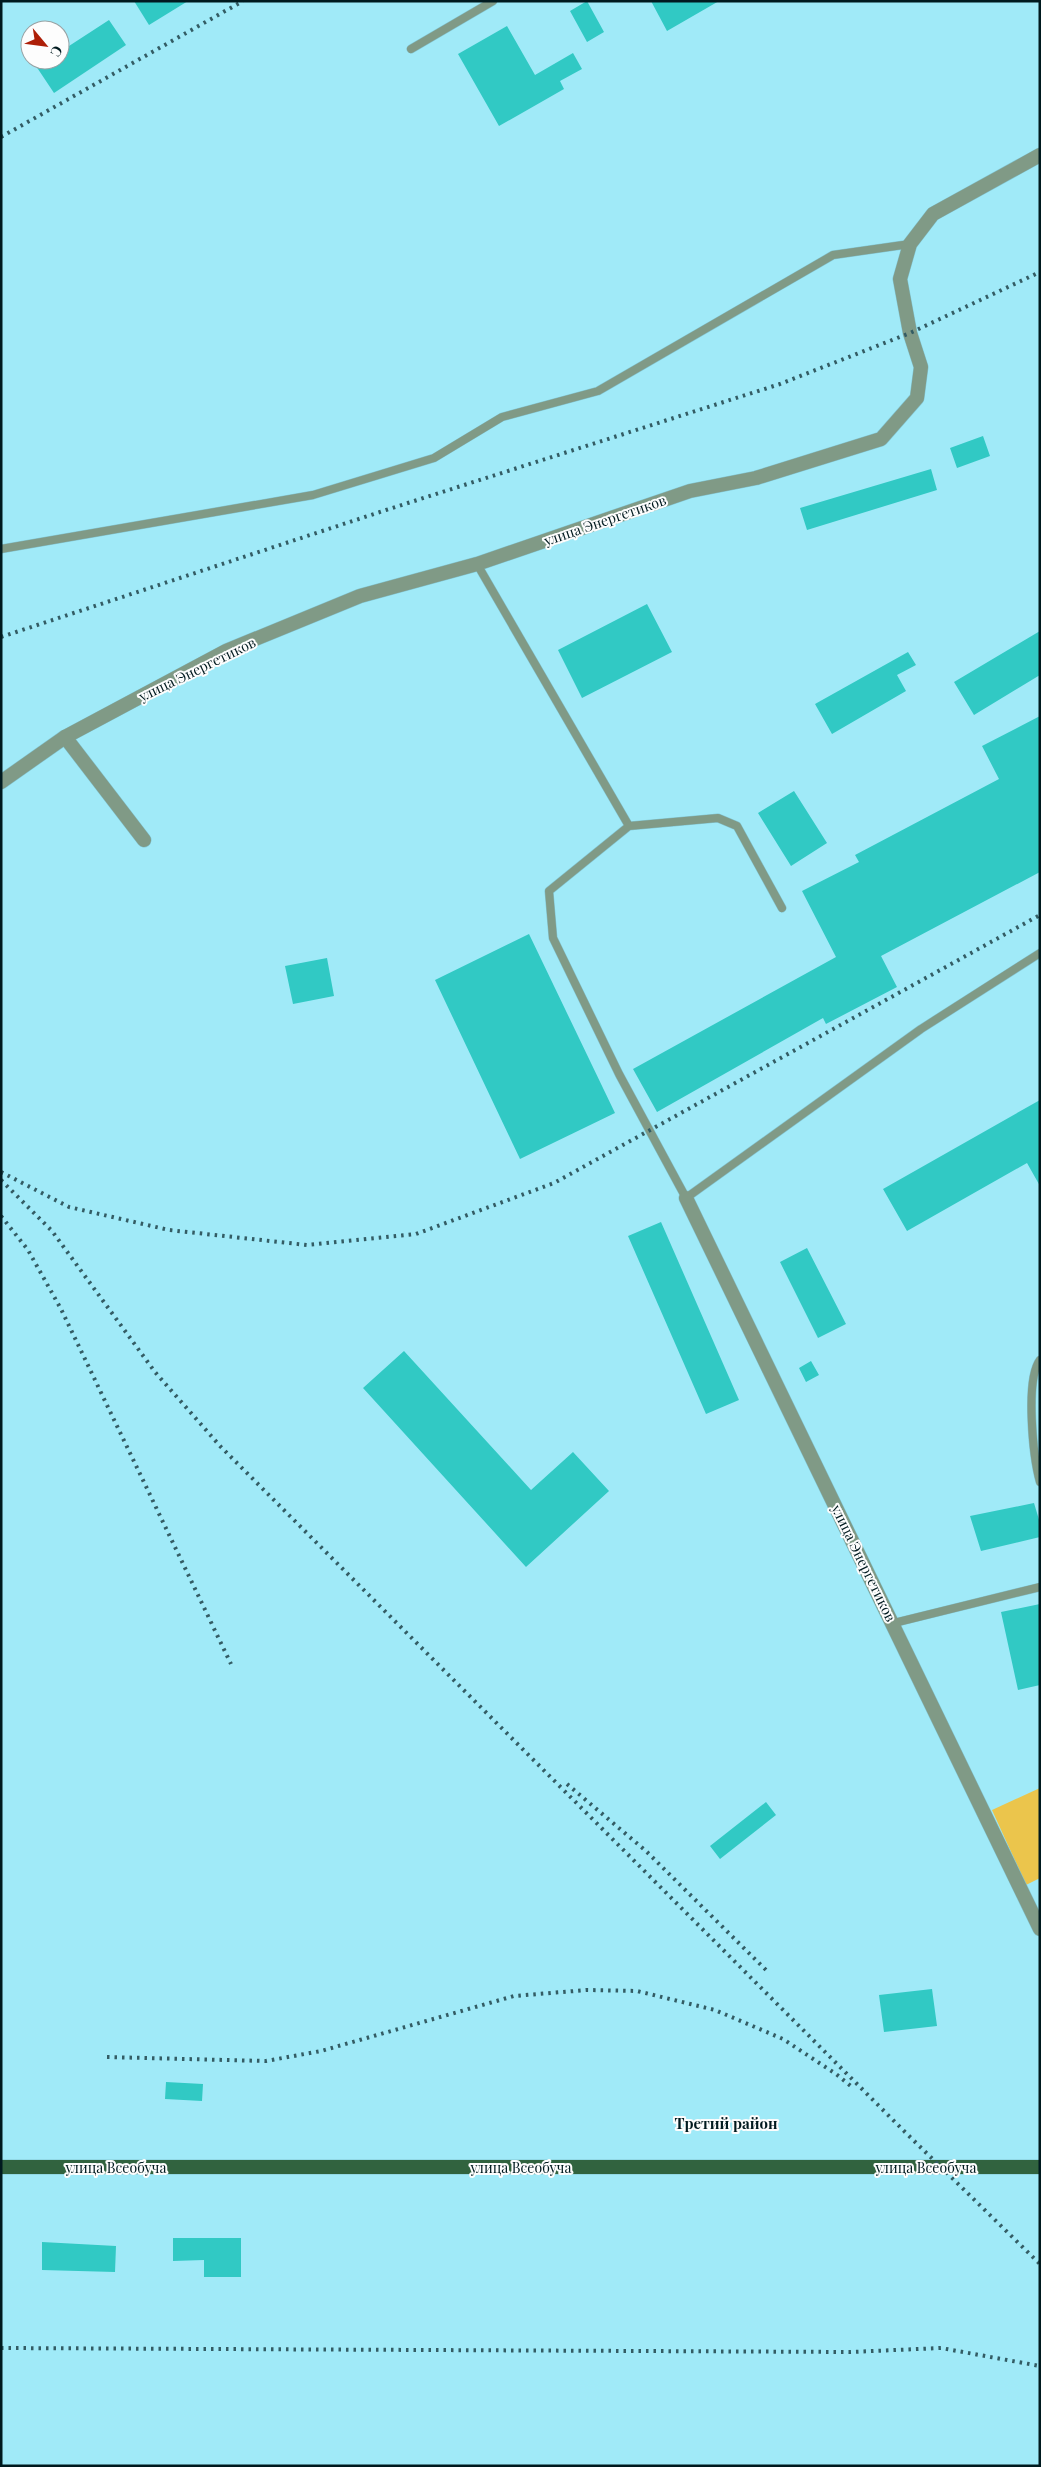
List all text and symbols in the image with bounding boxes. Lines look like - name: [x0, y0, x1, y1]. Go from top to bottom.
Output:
- north arrow: [20, 20, 70, 70]
- text: С: [46, 43, 68, 61]
- street label: улица Энергетиков: [540, 490, 669, 550]
- street label: улица Энергетиков: [134, 632, 259, 706]
- street label: улица Энергетиков: [827, 1500, 901, 1625]
- district label: Третий район: [674, 2113, 778, 2133]
- street label: улица Всеобуча: [65, 2158, 166, 2177]
- street label: улица Всеобуча: [470, 2158, 571, 2177]
- street label: улица Всеобуча: [875, 2158, 976, 2177]

